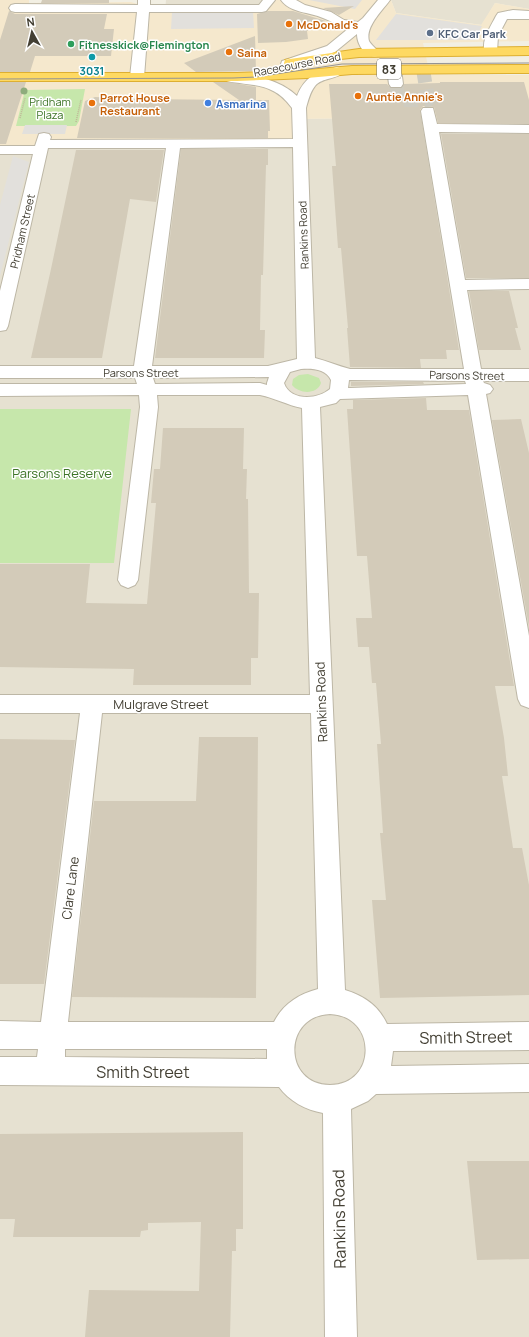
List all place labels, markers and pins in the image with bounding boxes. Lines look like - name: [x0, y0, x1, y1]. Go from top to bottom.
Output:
- place label: McDonald's: [297, 17, 358, 32]
- marker: McDonald's: [284, 19, 294, 29]
- place label: KFC Car Park: [438, 26, 507, 41]
- marker: KFC Car Park: [425, 28, 435, 38]
- place label: Fitnesskick@Flemington: [79, 37, 209, 52]
- marker: Fitnesskick@Flemington: [66, 39, 76, 49]
- place label: Saina: [237, 45, 267, 60]
- marker: Saina: [224, 47, 234, 57]
- marker: 3031: [87, 52, 97, 62]
- place label: 3031: [80, 63, 104, 78]
- place label: Auntie Annie's: [366, 89, 443, 104]
- place label: Parrot House Restaurant: [100, 90, 170, 118]
- marker: Auntie Annie's: [353, 91, 363, 101]
- place label: Asmarina: [216, 96, 266, 111]
- marker: Parrot House Restaurant: [87, 98, 97, 108]
- marker: Asmarina: [203, 98, 213, 108]

